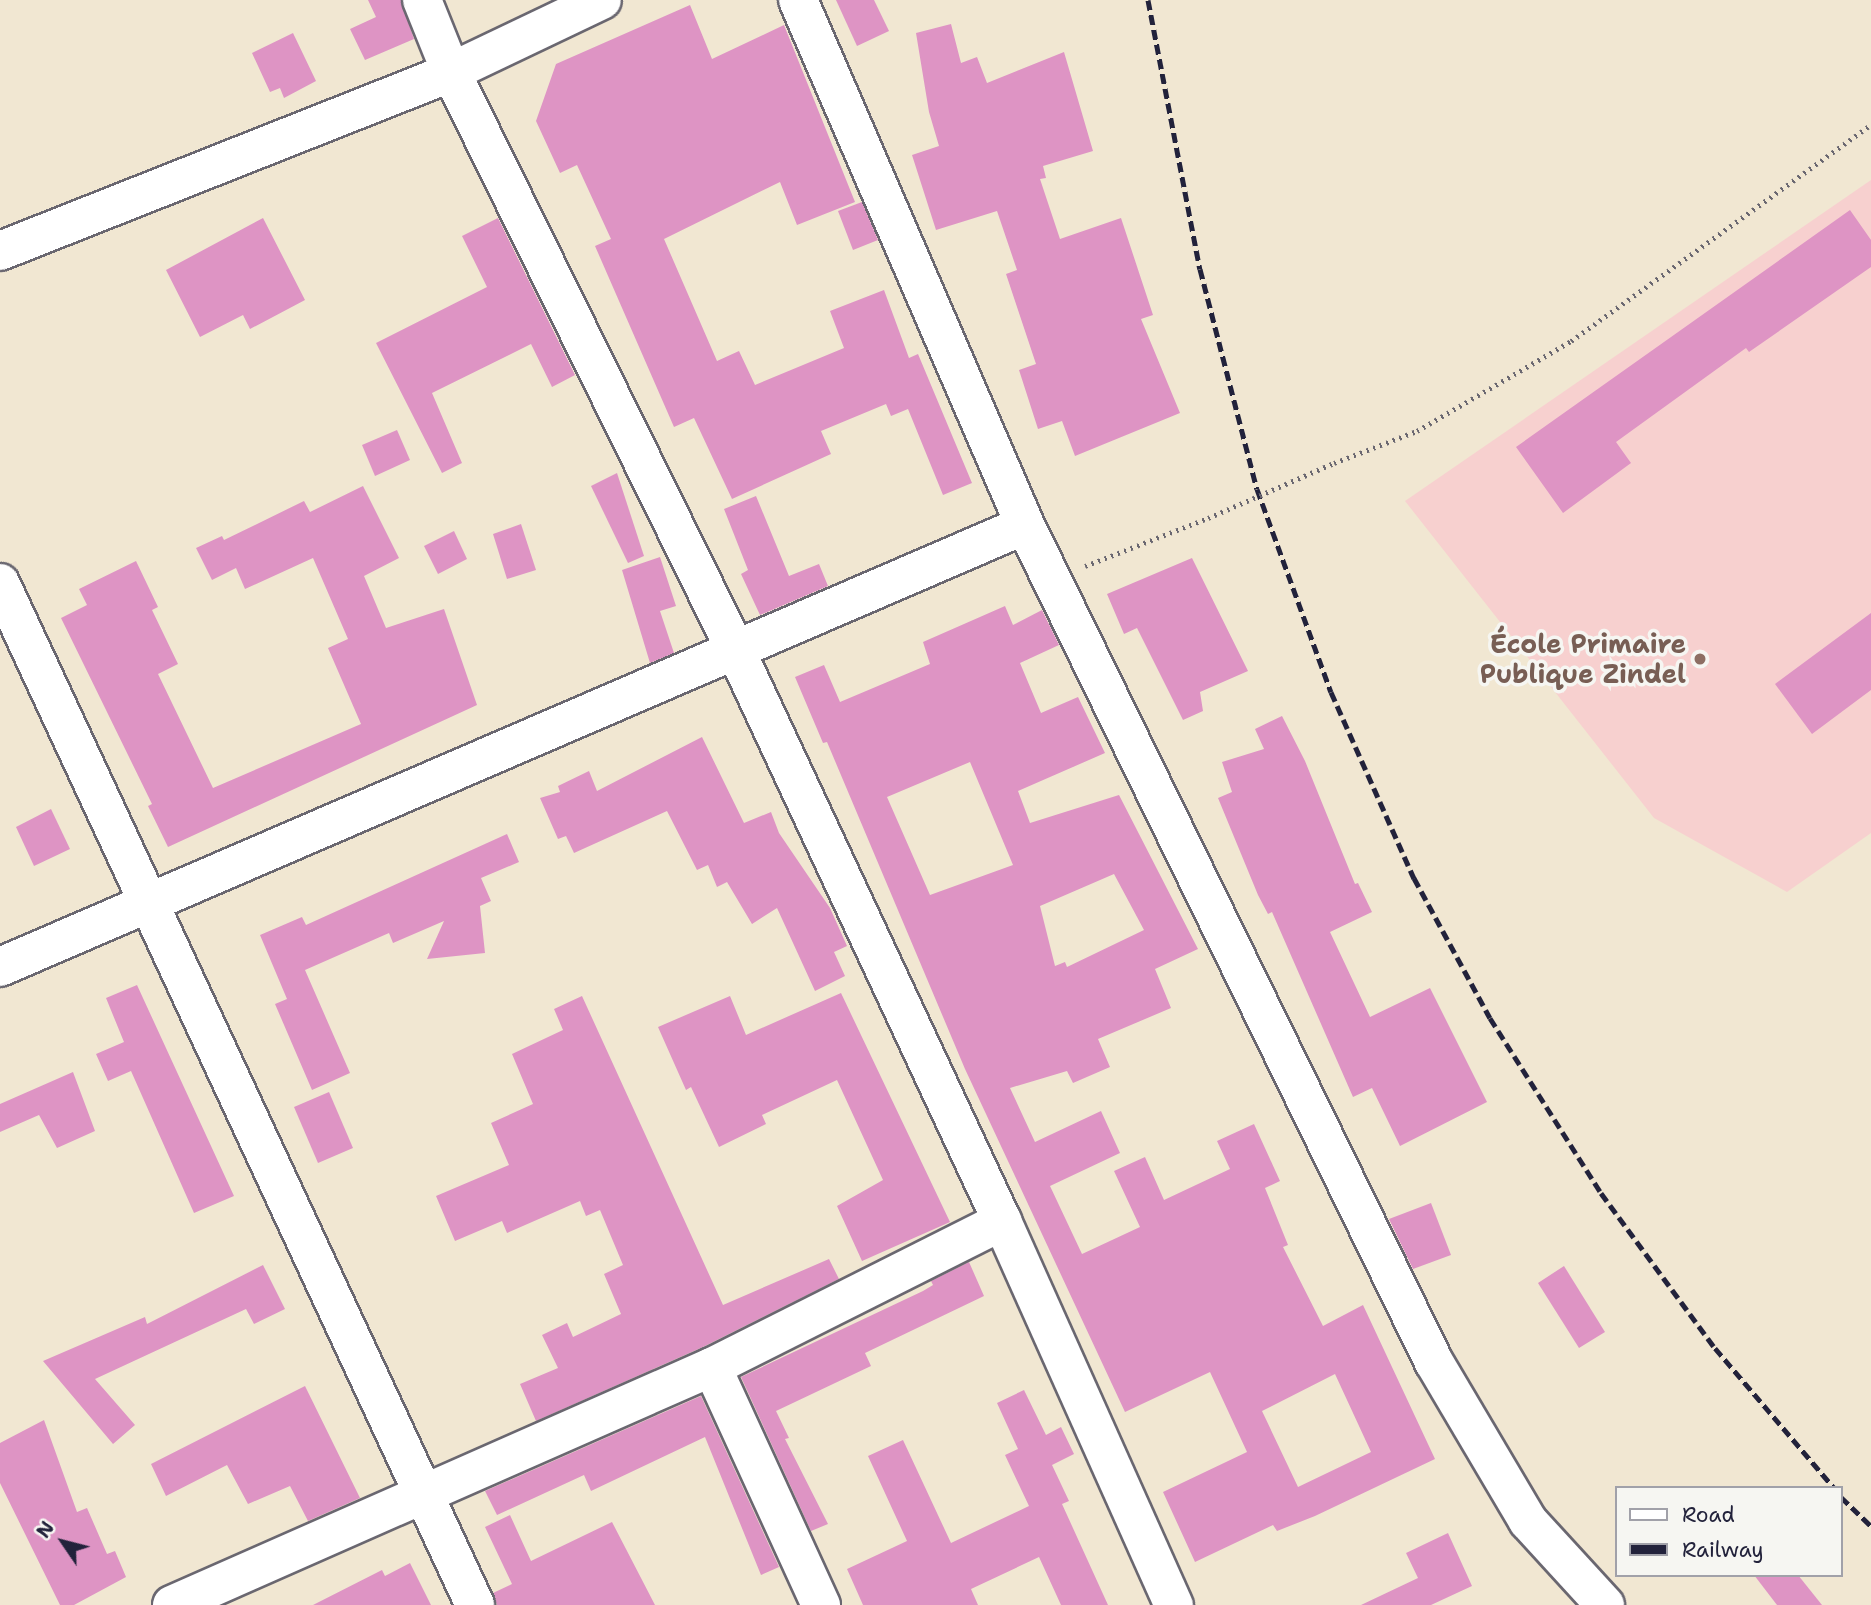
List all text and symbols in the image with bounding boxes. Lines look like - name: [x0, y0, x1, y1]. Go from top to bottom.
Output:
- place label: École Primaire Publique Zindel: [1480, 628, 1686, 690]
- marker: École Primaire Publique Zindel: [1692, 651, 1708, 667]
- legend: [1616, 1486, 1843, 1577]
- text: Road: [1682, 1501, 1735, 1529]
- north arrow: [28, 1507, 98, 1577]
- text: N: [31, 1516, 60, 1543]
- text: Railway: [1682, 1536, 1764, 1564]

